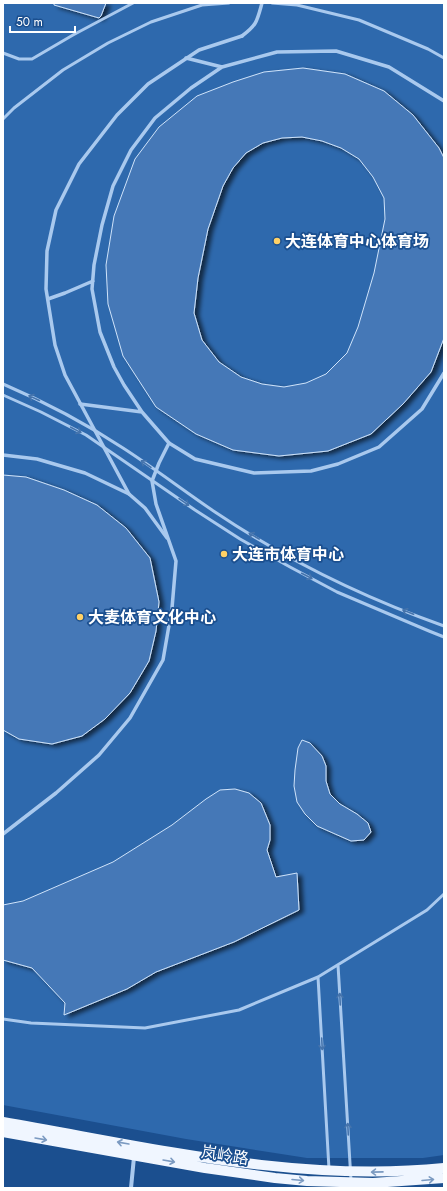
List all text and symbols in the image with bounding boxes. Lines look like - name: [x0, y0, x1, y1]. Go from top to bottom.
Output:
- scale bar: [10, 8, 75, 34]
- text: 50 m: [16, 13, 43, 31]
- place label: 大连体育中心体育场: [285, 230, 429, 253]
- marker: 大连体育中心体育场: [272, 236, 282, 246]
- one-way arrow: [28, 394, 40, 401]
- one-way arrow: [70, 427, 82, 434]
- one-way arrow: [140, 460, 151, 468]
- one-way arrow: [178, 498, 189, 506]
- one-way arrow: [248, 531, 260, 539]
- place label: 大连市体育中心: [232, 543, 344, 566]
- marker: 大连市体育中心: [219, 549, 229, 559]
- one-way arrow: [301, 573, 313, 580]
- place label: 大麦体育文化中心: [88, 606, 216, 629]
- one-way arrow: [402, 608, 414, 615]
- marker: 大麦体育文化中心: [75, 612, 85, 622]
- one-way arrow: [337, 993, 344, 1006]
- one-way arrow: [318, 1037, 325, 1050]
- one-way arrow: [344, 1123, 352, 1136]
- one-way arrow: [35, 1135, 48, 1143]
- one-way arrow: [117, 1139, 130, 1147]
- street label: 岚岭路: [199, 1140, 251, 1170]
- one-way arrow: [162, 1158, 175, 1166]
- one-way arrow: [371, 1168, 384, 1176]
- one-way arrow: [291, 1176, 304, 1184]
- one-way arrow: [421, 1176, 434, 1183]

